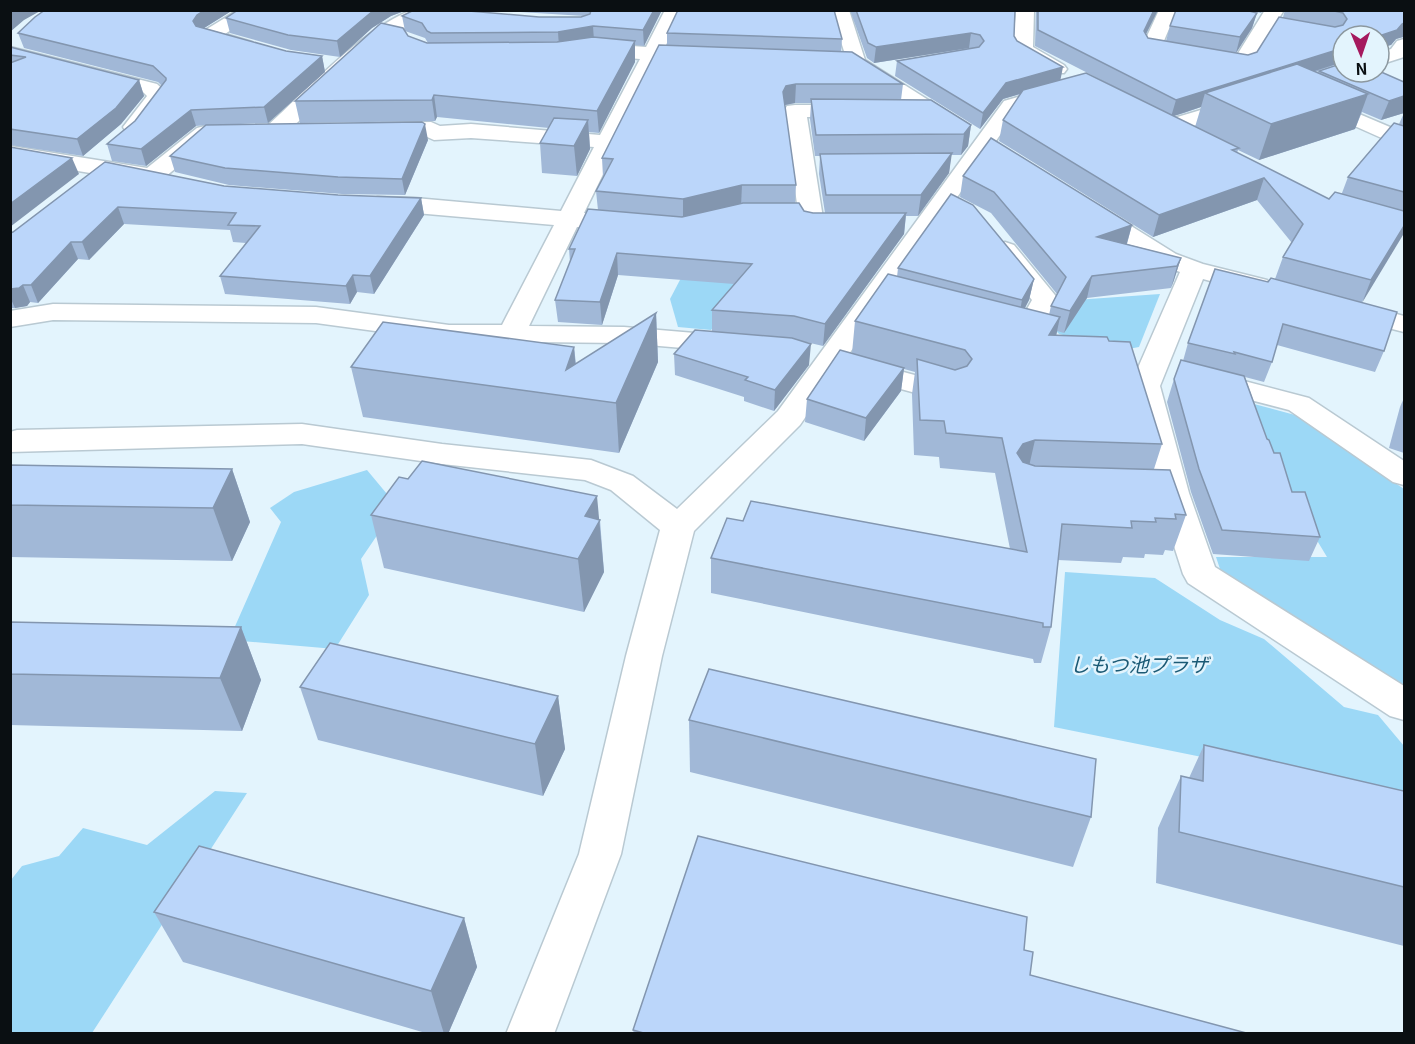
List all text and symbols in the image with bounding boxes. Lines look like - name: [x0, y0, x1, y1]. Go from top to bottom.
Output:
- north arrow: [1331, 24, 1391, 84]
- text: N: [1355, 58, 1368, 82]
- park label: しもつ池プラザ: [1069, 649, 1212, 678]

